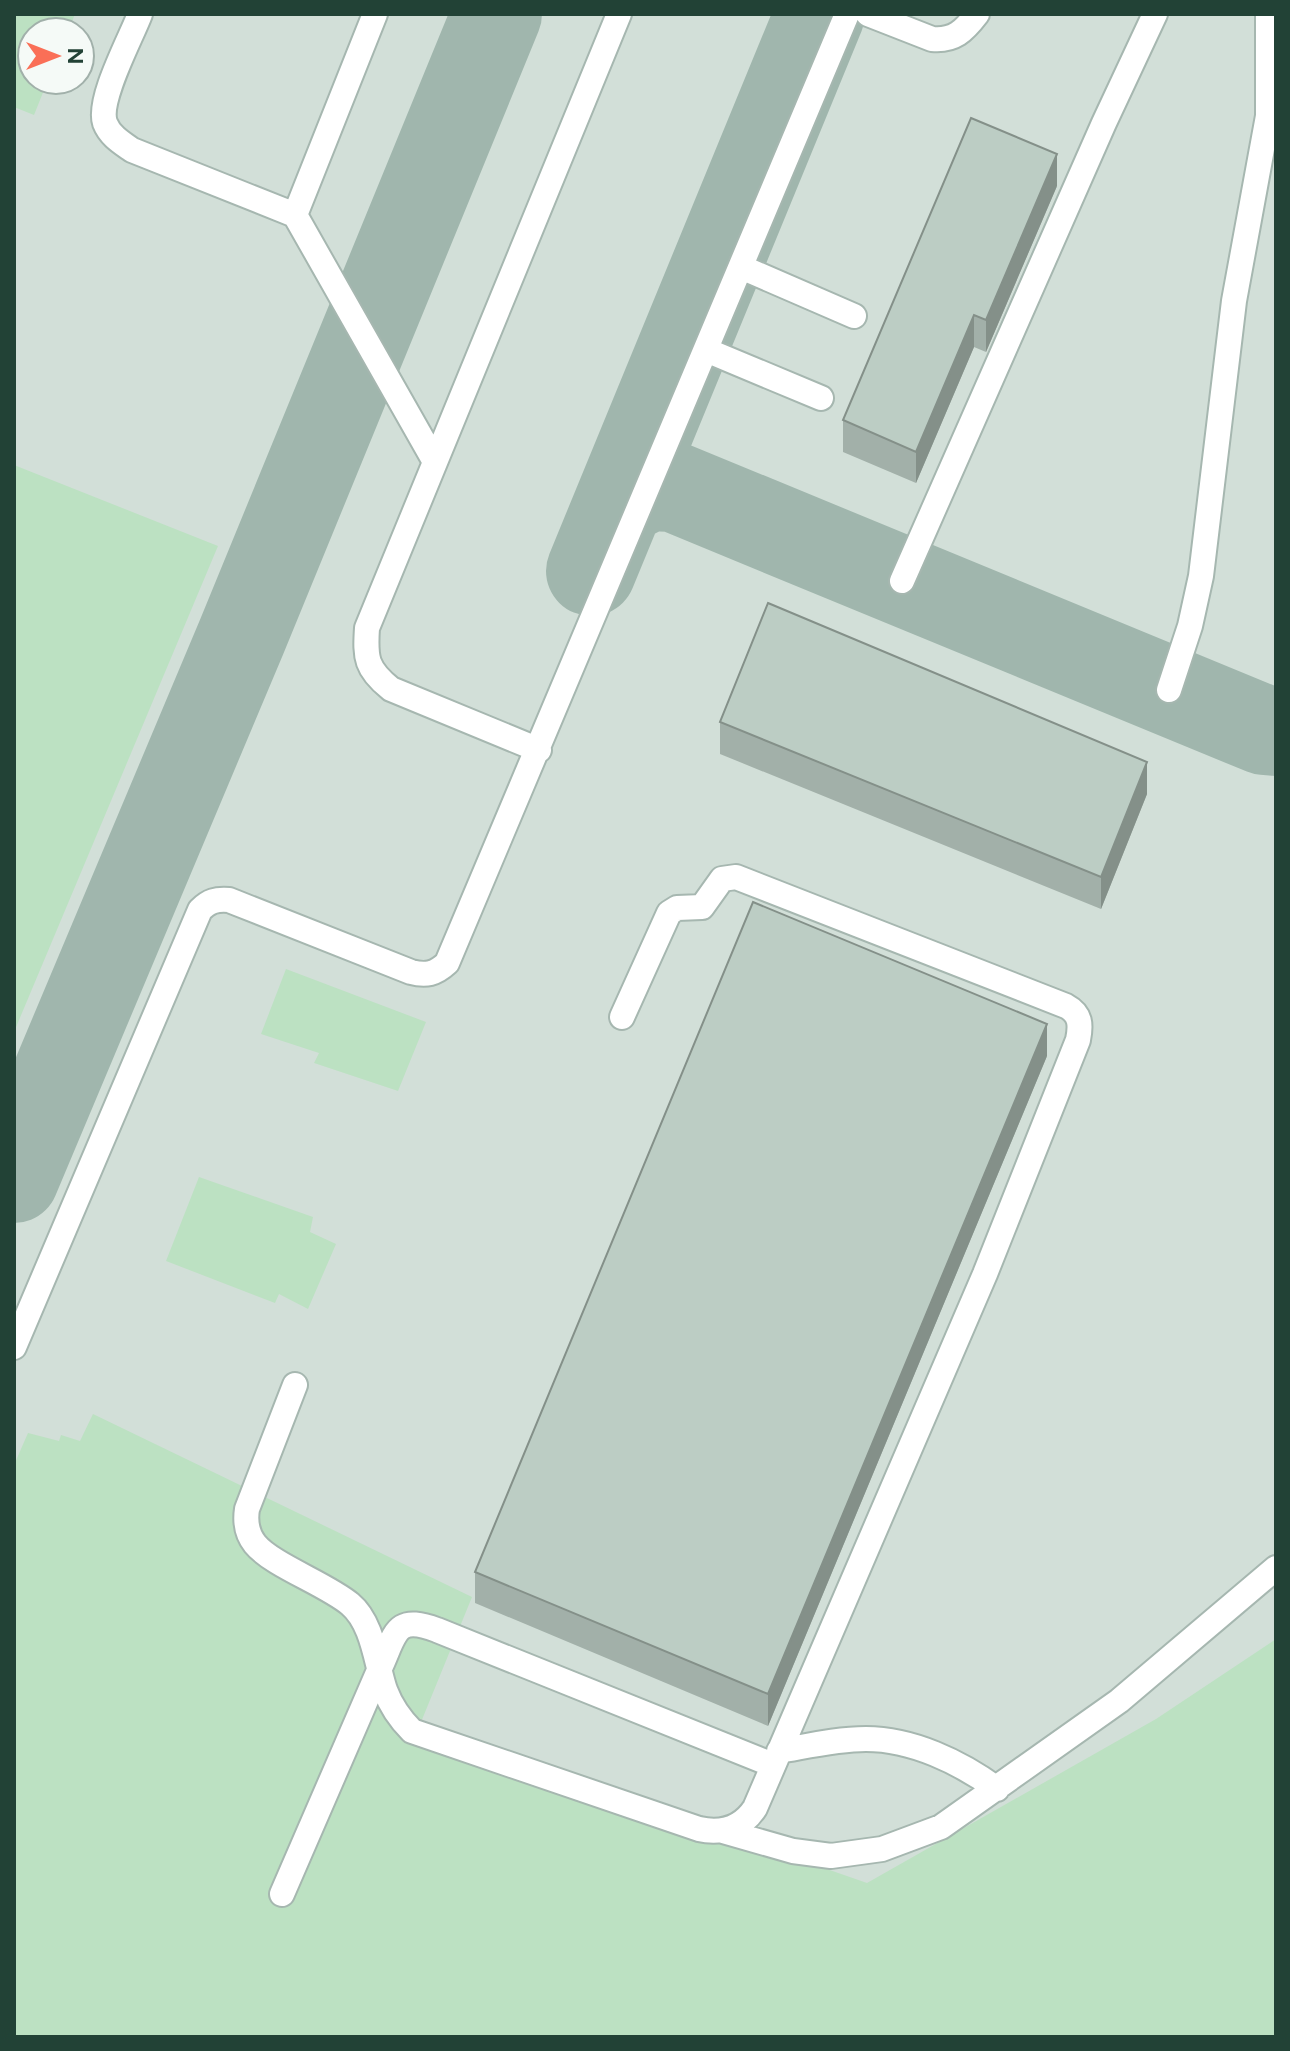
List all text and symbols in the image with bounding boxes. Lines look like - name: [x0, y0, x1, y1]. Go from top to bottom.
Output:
- north arrow: [16, 16, 96, 96]
- text: N: [62, 47, 89, 65]

